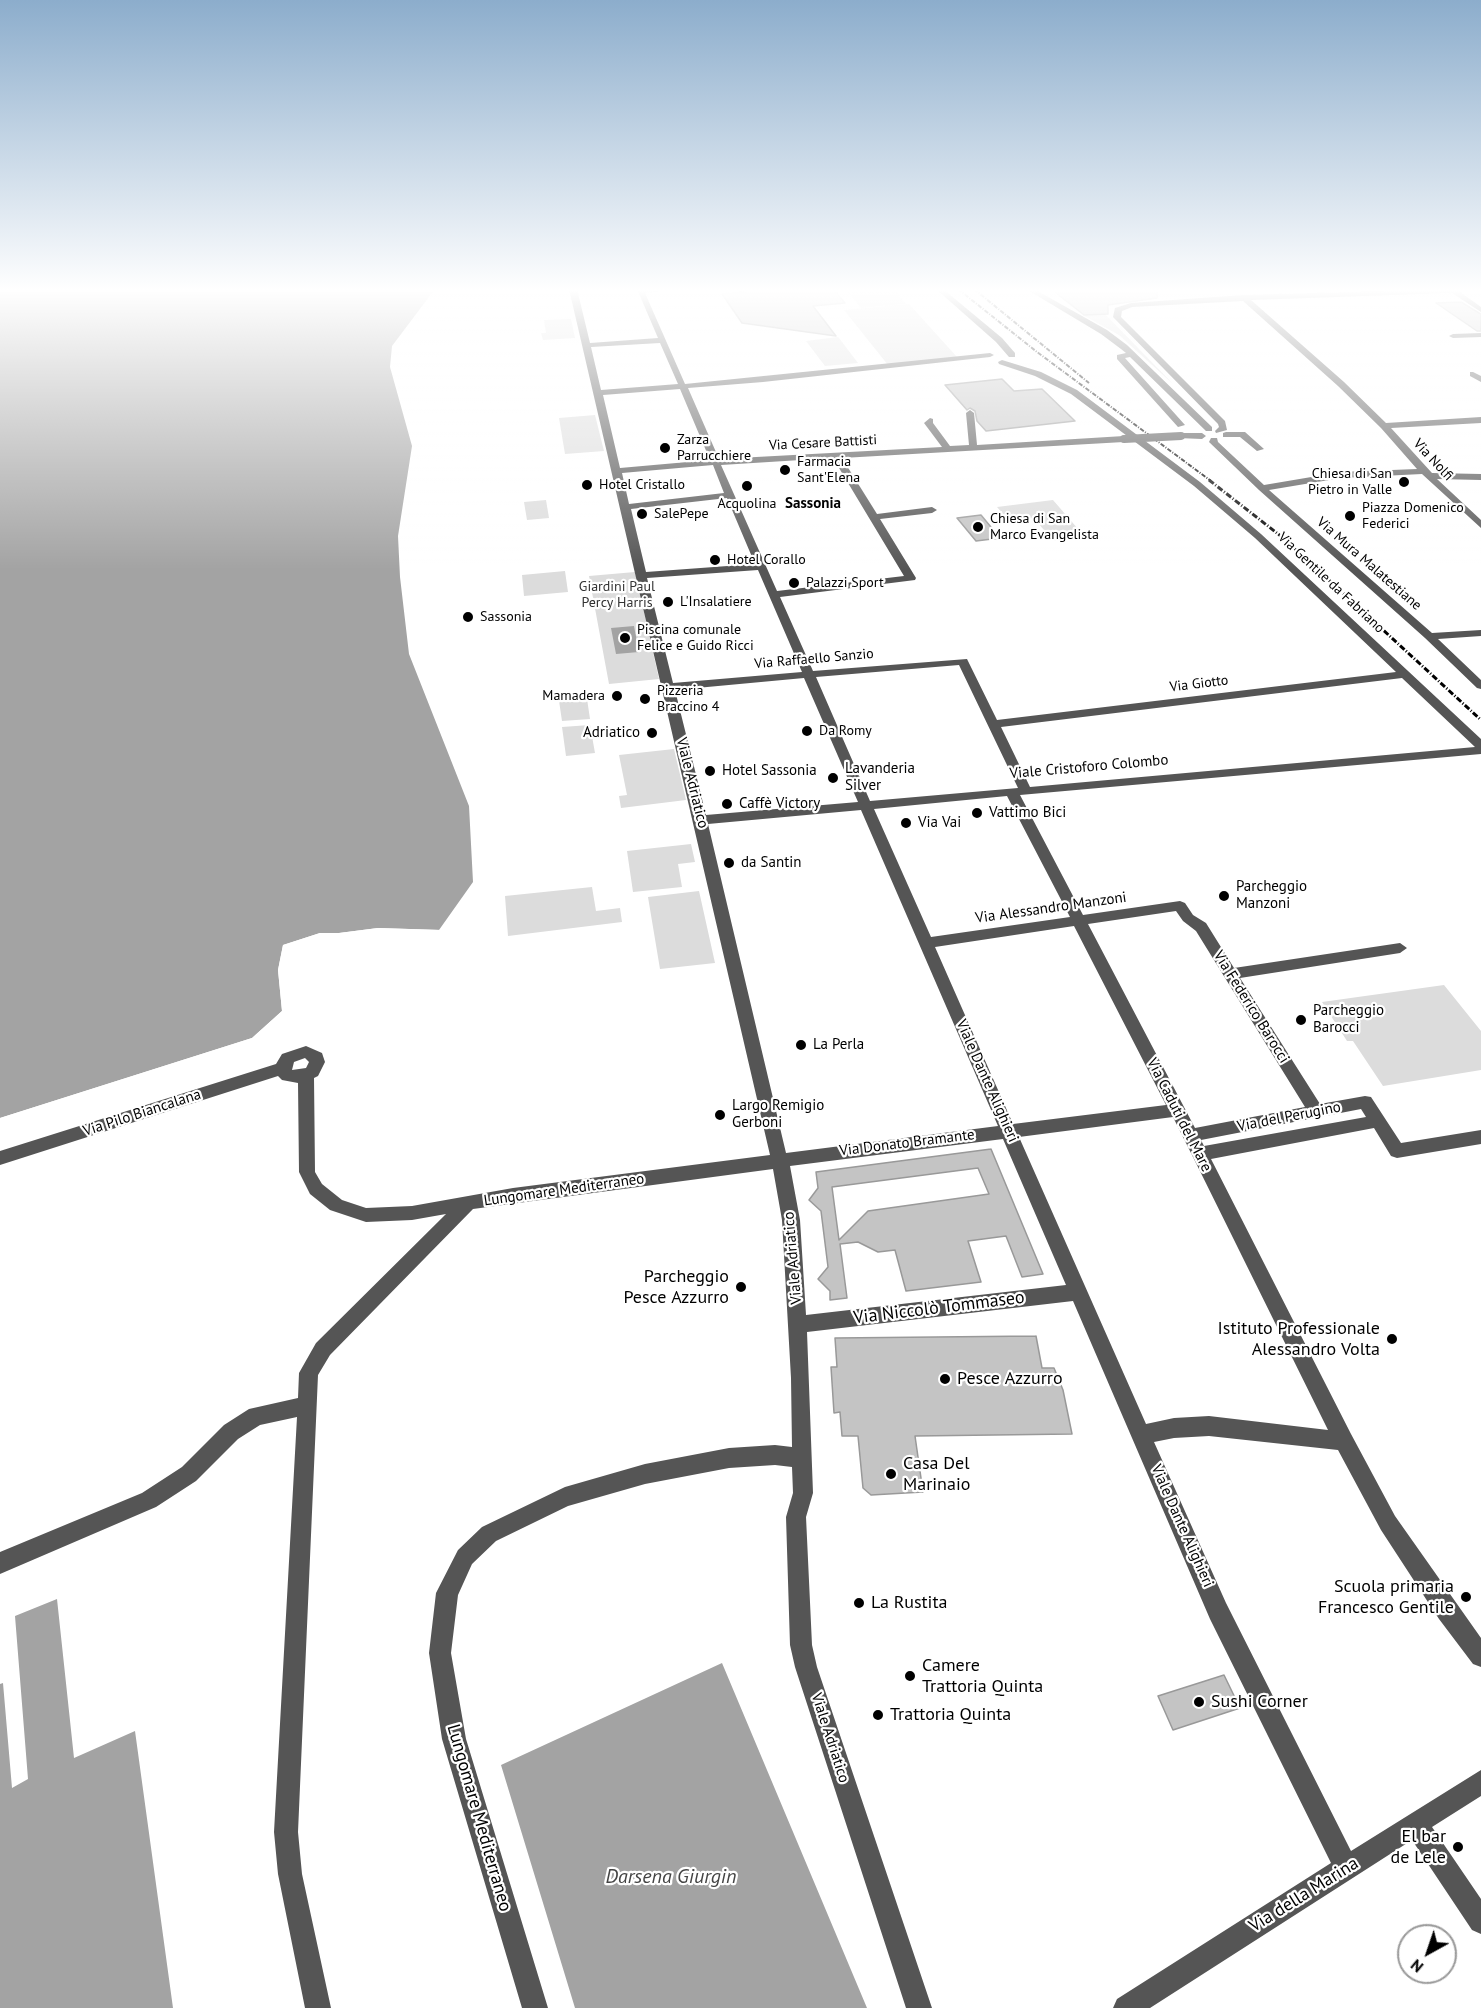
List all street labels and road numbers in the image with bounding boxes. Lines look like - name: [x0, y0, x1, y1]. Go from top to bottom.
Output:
- street label: Via Cesare Battisti: [769, 432, 877, 454]
- street label: Via Nolfi: [1409, 436, 1457, 484]
- street label: Via Mura Malatestiane: [1313, 514, 1425, 614]
- street label: Via Gentile da Fabriano: [1274, 529, 1388, 637]
- street label: Via Raffaello Sanzio: [754, 645, 874, 673]
- street label: Via Giotto: [1169, 672, 1229, 696]
- street label: Viale Adriatico: [672, 736, 712, 830]
- street label: Viale Cristoforo Colombo: [1009, 751, 1169, 783]
- street label: Via Alessandro Manzoni: [974, 888, 1128, 928]
- street label: Via Federico Barocci: [1209, 947, 1293, 1067]
- street label: Viale Dante Alighieri: [952, 1017, 1022, 1145]
- street label: Via Caduti del Mare: [1143, 1055, 1215, 1175]
- street label: Via Pilo Biancalana: [81, 1085, 203, 1141]
- street label: Via del Perugino: [1236, 1098, 1342, 1136]
- street label: Via Donato Bramante: [838, 1126, 976, 1160]
- street label: Lungomare Mediterraneo: [483, 1170, 645, 1210]
- street label: Viale Adriatico: [780, 1211, 806, 1305]
- street label: Via Niccolò Tommaseo: [852, 1287, 1026, 1329]
- street label: Viale Dante Alighieri: [1147, 1462, 1217, 1590]
- street label: Viale Adriatico: [807, 1691, 853, 1785]
- street label: Lungomare Mediterraneo: [442, 1722, 516, 1914]
- street label: Via della Marina: [1245, 1853, 1363, 1937]

